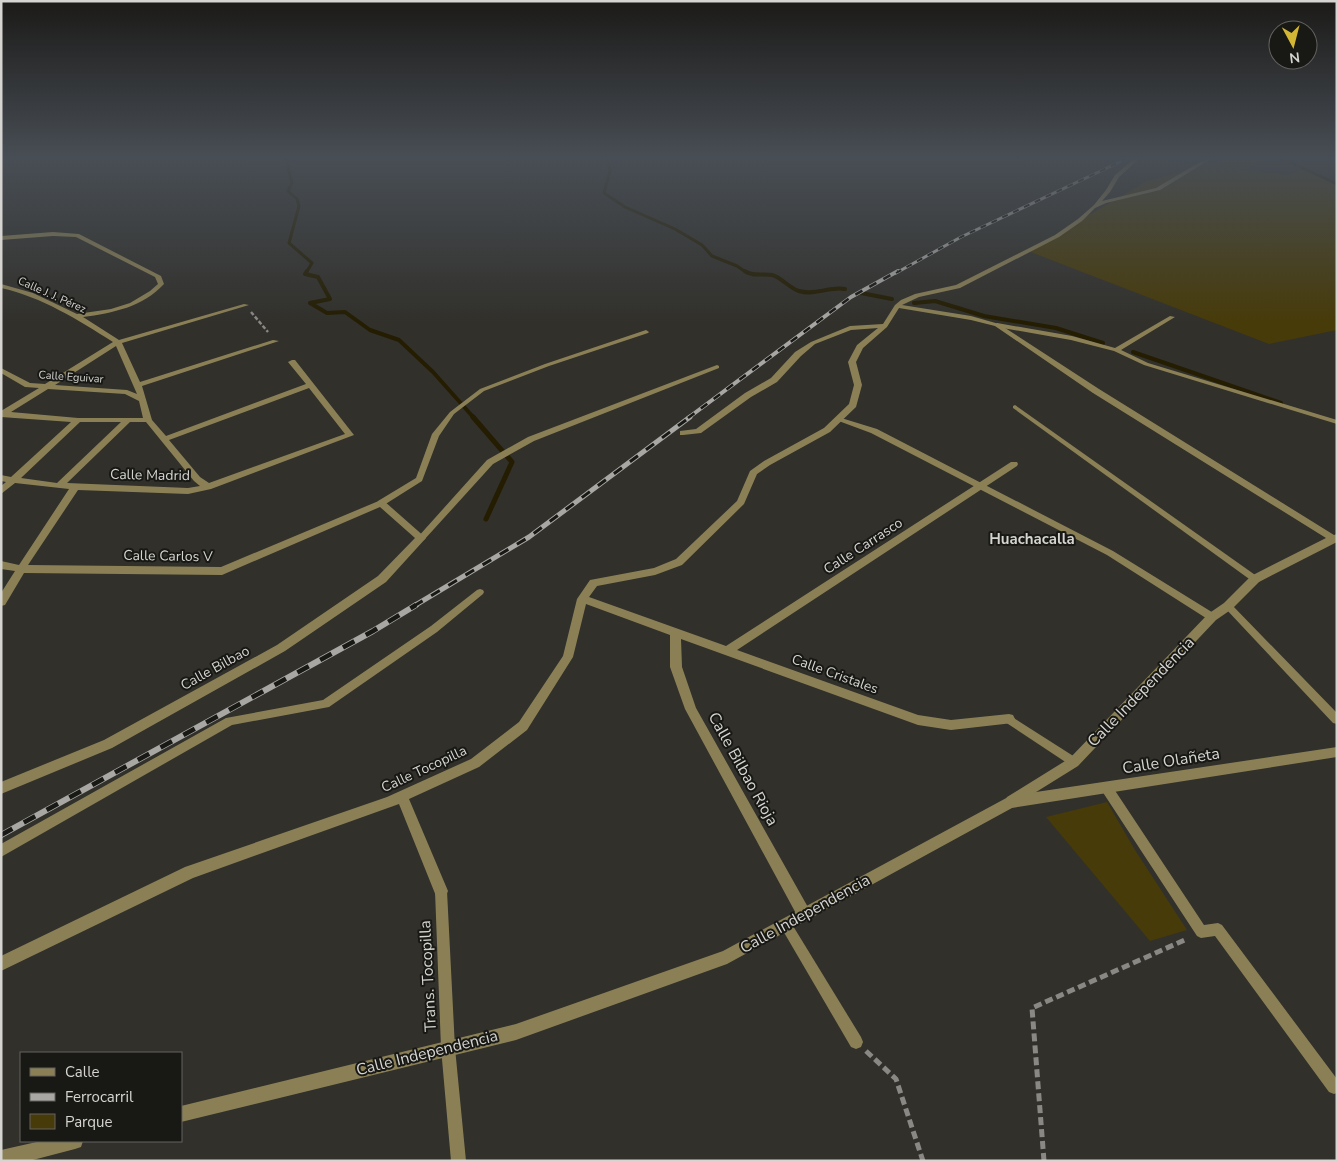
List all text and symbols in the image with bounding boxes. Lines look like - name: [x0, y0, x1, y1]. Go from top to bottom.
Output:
- north arrow: [1268, 20, 1318, 70]
- text: N: [1288, 47, 1301, 67]
- street label: Calle J. J. Pérez: [16, 273, 88, 317]
- street label: Calle Eguivar: [38, 367, 104, 387]
- street label: Calle Madrid: [110, 465, 190, 485]
- street label: Calle Carrasco: [820, 513, 906, 579]
- district label: Huachacalla: [989, 529, 1075, 549]
- street label: Calle Carlos V: [123, 546, 213, 566]
- street label: Calle Independencia: [1083, 632, 1199, 752]
- street label: Calle Bilbao: [177, 641, 253, 695]
- street label: Calle Cristales: [789, 650, 881, 699]
- street label: Calle Bilbao Rioja: [703, 708, 783, 830]
- street label: Calle Tocopilla: [378, 741, 470, 797]
- street label: Calle Olañeta: [1121, 742, 1221, 780]
- street label: Calle Independencia: [736, 869, 874, 959]
- street label: Trans. Tocopilla: [414, 920, 442, 1032]
- street label: Calle Independencia: [354, 1025, 500, 1081]
- legend: [20, 1052, 182, 1142]
- text: Calle: [65, 1062, 100, 1082]
- text: Ferrocarril: [65, 1087, 134, 1107]
- text: Parque: [65, 1112, 113, 1132]

